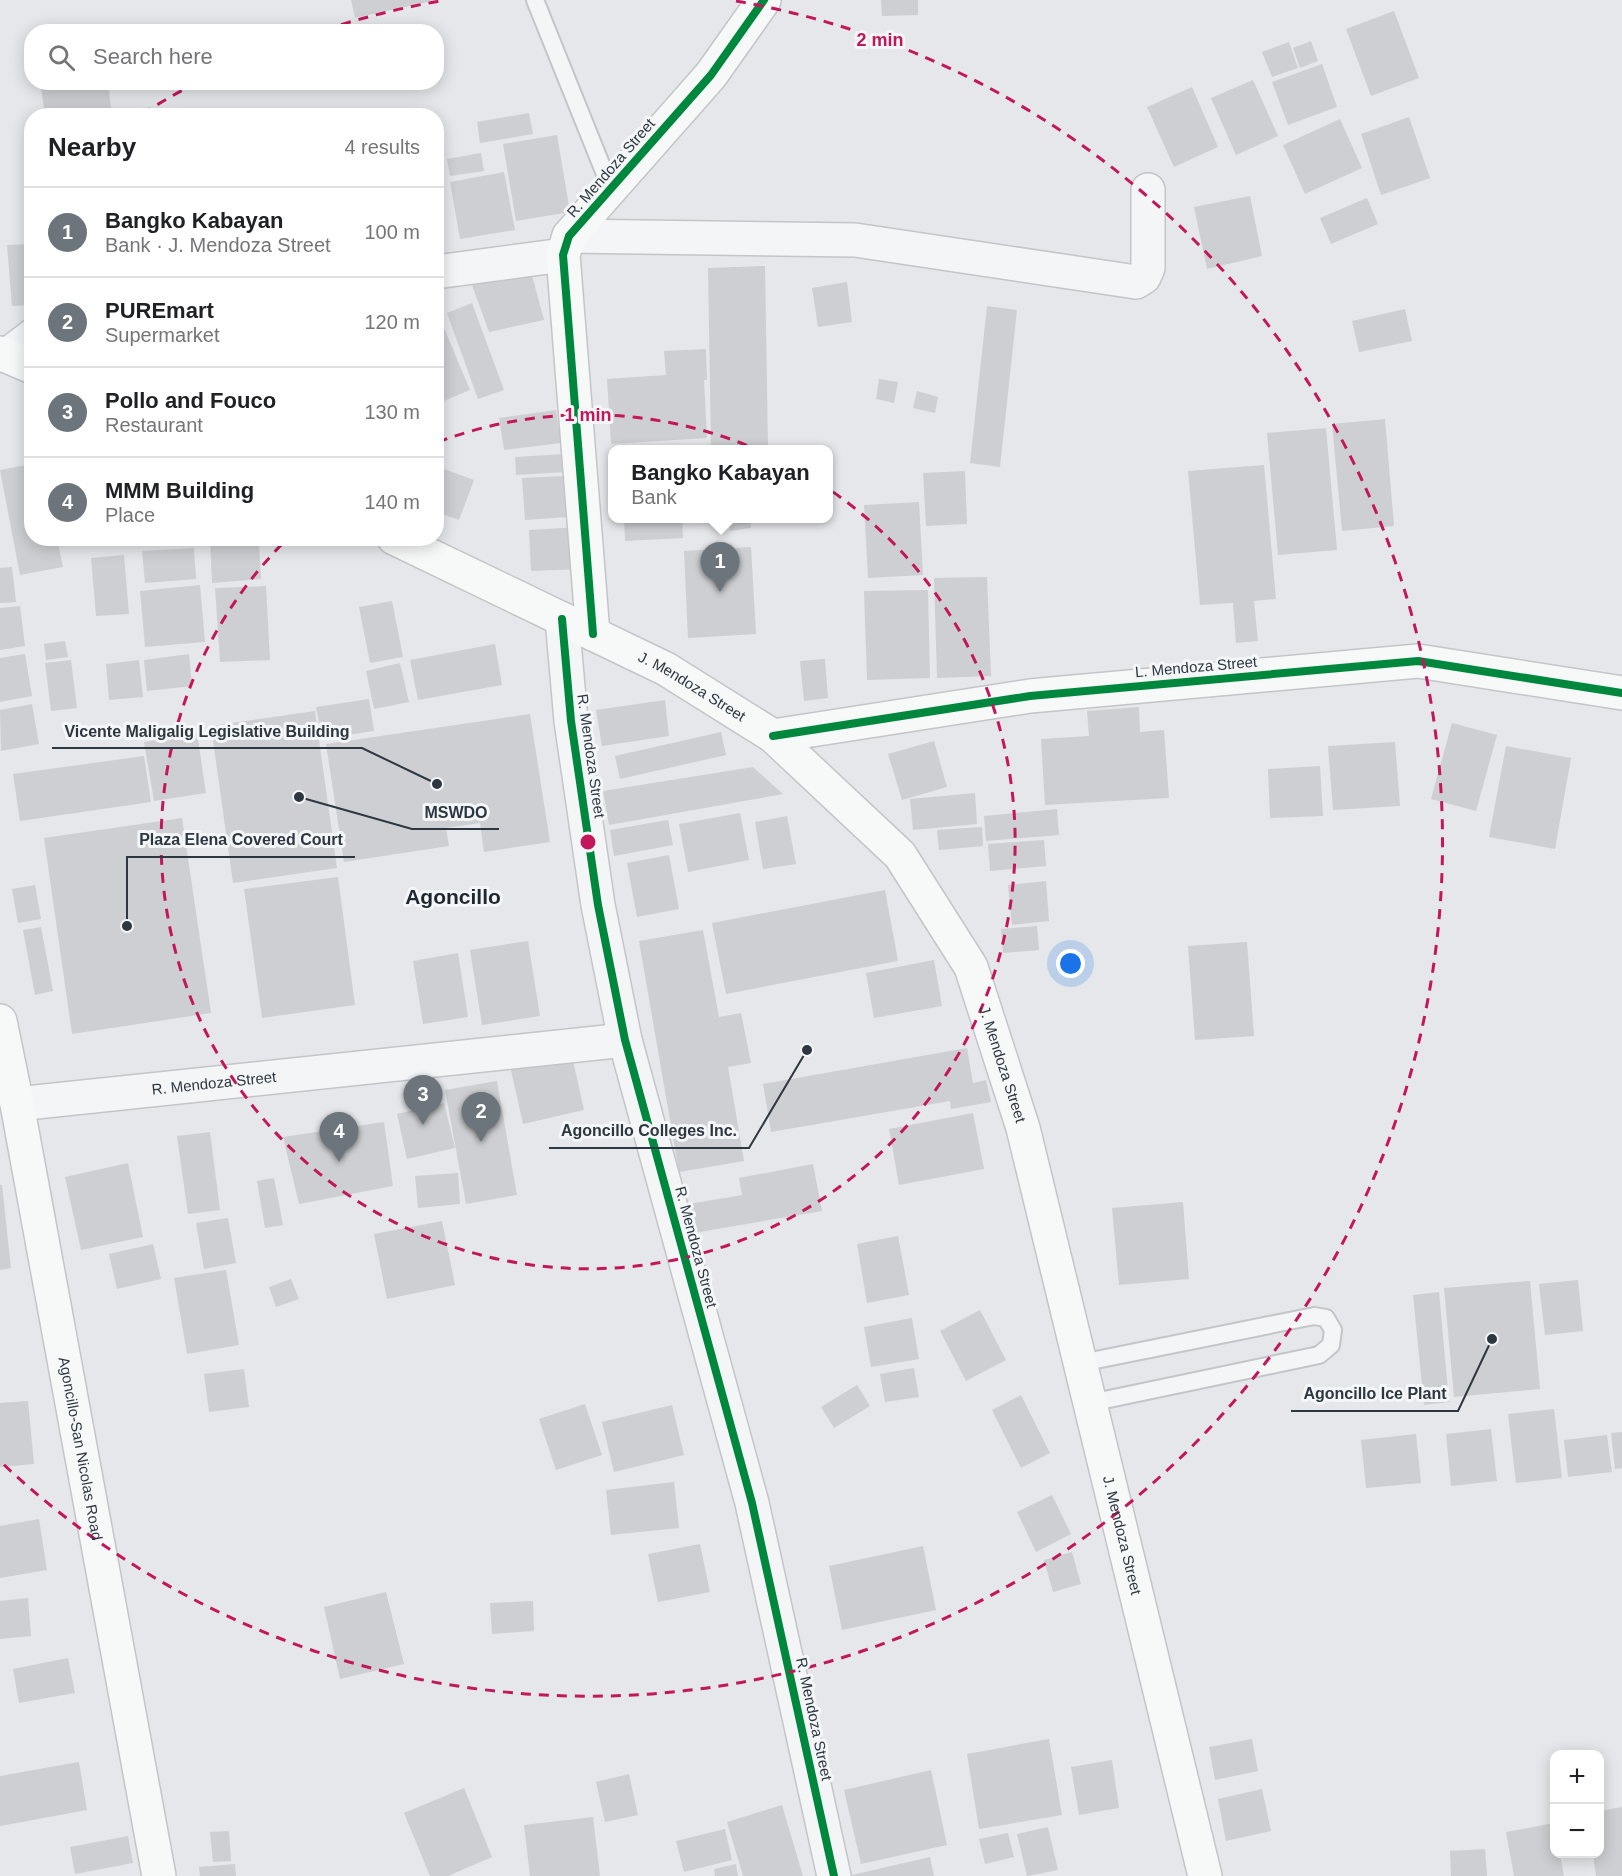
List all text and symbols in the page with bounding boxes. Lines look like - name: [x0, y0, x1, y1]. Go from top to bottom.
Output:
- search box: [24, 24, 444, 90]
- text: 2 min: [856, 30, 904, 50]
- icon: search: [45, 41, 78, 74]
- text: Search here: [93, 44, 213, 69]
- street label: R. Mendoza Street: [563, 114, 659, 220]
- text: Nearby: [48, 132, 136, 162]
- text: 4 results: [344, 136, 420, 158]
- text: Bangko Kabayan: [105, 208, 284, 233]
- text: 1: [62, 221, 73, 243]
- text: 100 m: [364, 221, 420, 243]
- text: Bank · J. Mendoza Street: [105, 234, 331, 256]
- text: PUREmart: [105, 298, 214, 323]
- text: 2: [62, 311, 73, 333]
- text: 120 m: [364, 311, 420, 333]
- text: Supermarket: [105, 324, 220, 346]
- text: Pollo and Fouco: [105, 388, 276, 413]
- text: 3: [62, 401, 73, 423]
- text: 130 m: [364, 401, 420, 423]
- text: 1 min: [564, 405, 612, 425]
- text: Restaurant: [105, 414, 203, 436]
- popup: [608, 445, 833, 523]
- text: Bangko Kabayan: [631, 460, 810, 485]
- text: MMM Building: [105, 478, 254, 503]
- text: Bank: [631, 486, 677, 508]
- text: 4: [62, 491, 73, 513]
- text: 140 m: [364, 491, 420, 513]
- text: Place: [105, 504, 155, 526]
- pin: 1: [700, 542, 740, 592]
- street label: J. Mendoza Street: [636, 648, 749, 725]
- street label: L. Mendoza Street: [1134, 653, 1259, 680]
- street label: R. Mendoza Street: [574, 693, 609, 820]
- callout: Vicente Maligalig Legislative Building: [52, 714, 362, 748]
- text: Vicente Maligalig Legislative Building: [64, 723, 350, 740]
- callout: MSWDO: [412, 795, 499, 829]
- text: MSWDO: [424, 804, 488, 821]
- callout: Plaza Elena Covered Court: [127, 823, 355, 857]
- text: Plaza Elena Covered Court: [139, 831, 343, 848]
- centre of rings: [578, 832, 598, 852]
- district label: Agoncillo: [405, 885, 501, 908]
- your location: [1056, 949, 1085, 978]
- street label: J. Mendoza Street: [976, 1004, 1030, 1125]
- street label: R. Mendoza Street: [151, 1068, 278, 1098]
- pin: 3: [404, 1076, 442, 1125]
- pin: 2: [462, 1092, 500, 1142]
- pin: 4: [320, 1112, 358, 1162]
- callout: Agoncillo Colleges Inc.: [549, 1114, 749, 1148]
- text: Agoncillo Colleges Inc.: [561, 1122, 737, 1139]
- street label: R. Mendoza Street: [672, 1184, 721, 1310]
- street label: Agoncillo-San Nicolas Road: [56, 1355, 106, 1541]
- callout: Agoncillo Ice Plant: [1291, 1377, 1458, 1411]
- text: Agoncillo Ice Plant: [1303, 1385, 1447, 1402]
- street label: J. Mendoza Street: [1100, 1474, 1145, 1597]
- street label: R. Mendoza Street: [793, 1656, 836, 1783]
- map controls: [1550, 1750, 1604, 1858]
- button: +: [1550, 1750, 1604, 1804]
- button: −: [1550, 1804, 1604, 1858]

